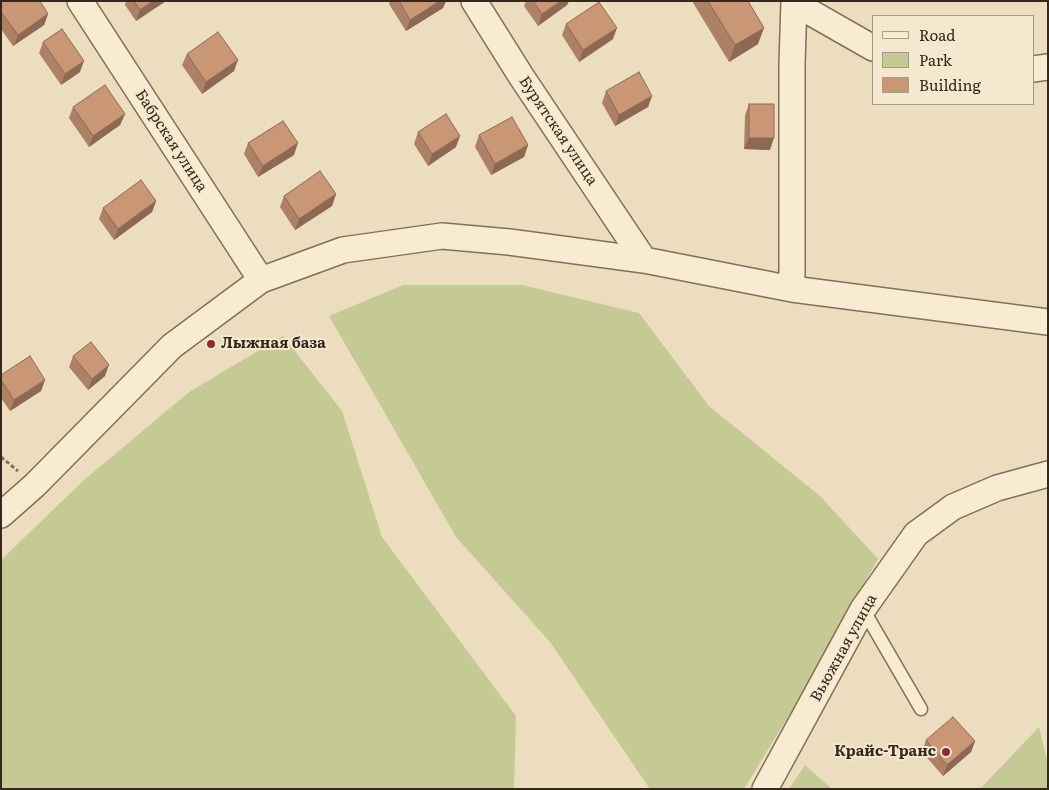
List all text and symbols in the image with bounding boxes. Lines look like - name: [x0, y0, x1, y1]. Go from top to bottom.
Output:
- legend: [872, 15, 1034, 105]
- text: Road: [919, 23, 955, 46]
- text: Park: [919, 48, 952, 71]
- street label: Бурятская улица: [515, 73, 601, 189]
- text: Building: [919, 73, 981, 96]
- street label: Бабрская улица: [131, 86, 211, 196]
- place label: Лыжная база: [221, 335, 326, 353]
- marker: Лыжная база: [205, 338, 217, 350]
- street label: Вьюжная улица: [807, 591, 881, 705]
- place label: Крайс-Транс: [834, 743, 936, 761]
- marker: Крайс-Транс: [940, 746, 952, 758]

